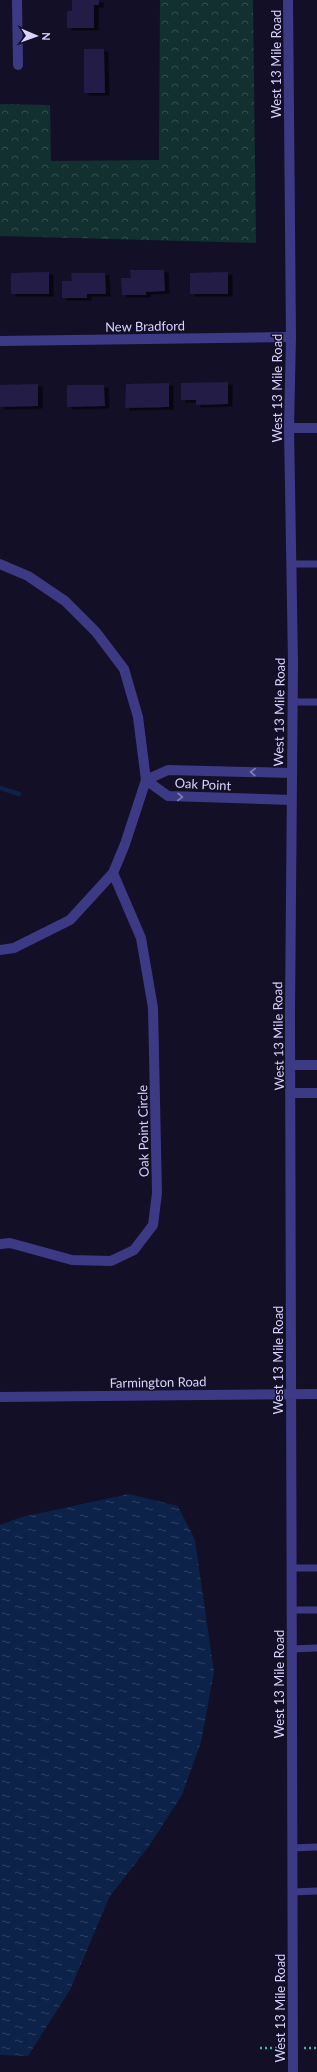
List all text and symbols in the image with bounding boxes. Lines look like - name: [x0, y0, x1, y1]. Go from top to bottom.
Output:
- street label: West 13 Mile Road: [268, 10, 284, 118]
- north arrow: [16, 16, 56, 56]
- text: N: [40, 32, 53, 41]
- street label: New Bradford: [105, 317, 185, 335]
- street label: West 13 Mile Road: [269, 334, 285, 442]
- street label: West 13 Mile Road: [270, 657, 288, 767]
- one-way arrow: [250, 768, 256, 776]
- street label: Oak Point: [174, 775, 232, 793]
- one-way arrow: [177, 792, 183, 801]
- street label: West 13 Mile Road: [269, 981, 287, 1091]
- street label: Oak Point Circle: [134, 1085, 152, 1177]
- street label: West 13 Mile Road: [270, 1306, 286, 1414]
- street label: Farmington Road: [109, 1373, 207, 1391]
- street label: West 13 Mile Road: [271, 1630, 287, 1738]
- street label: West 13 Mile Road: [272, 1954, 288, 2062]

